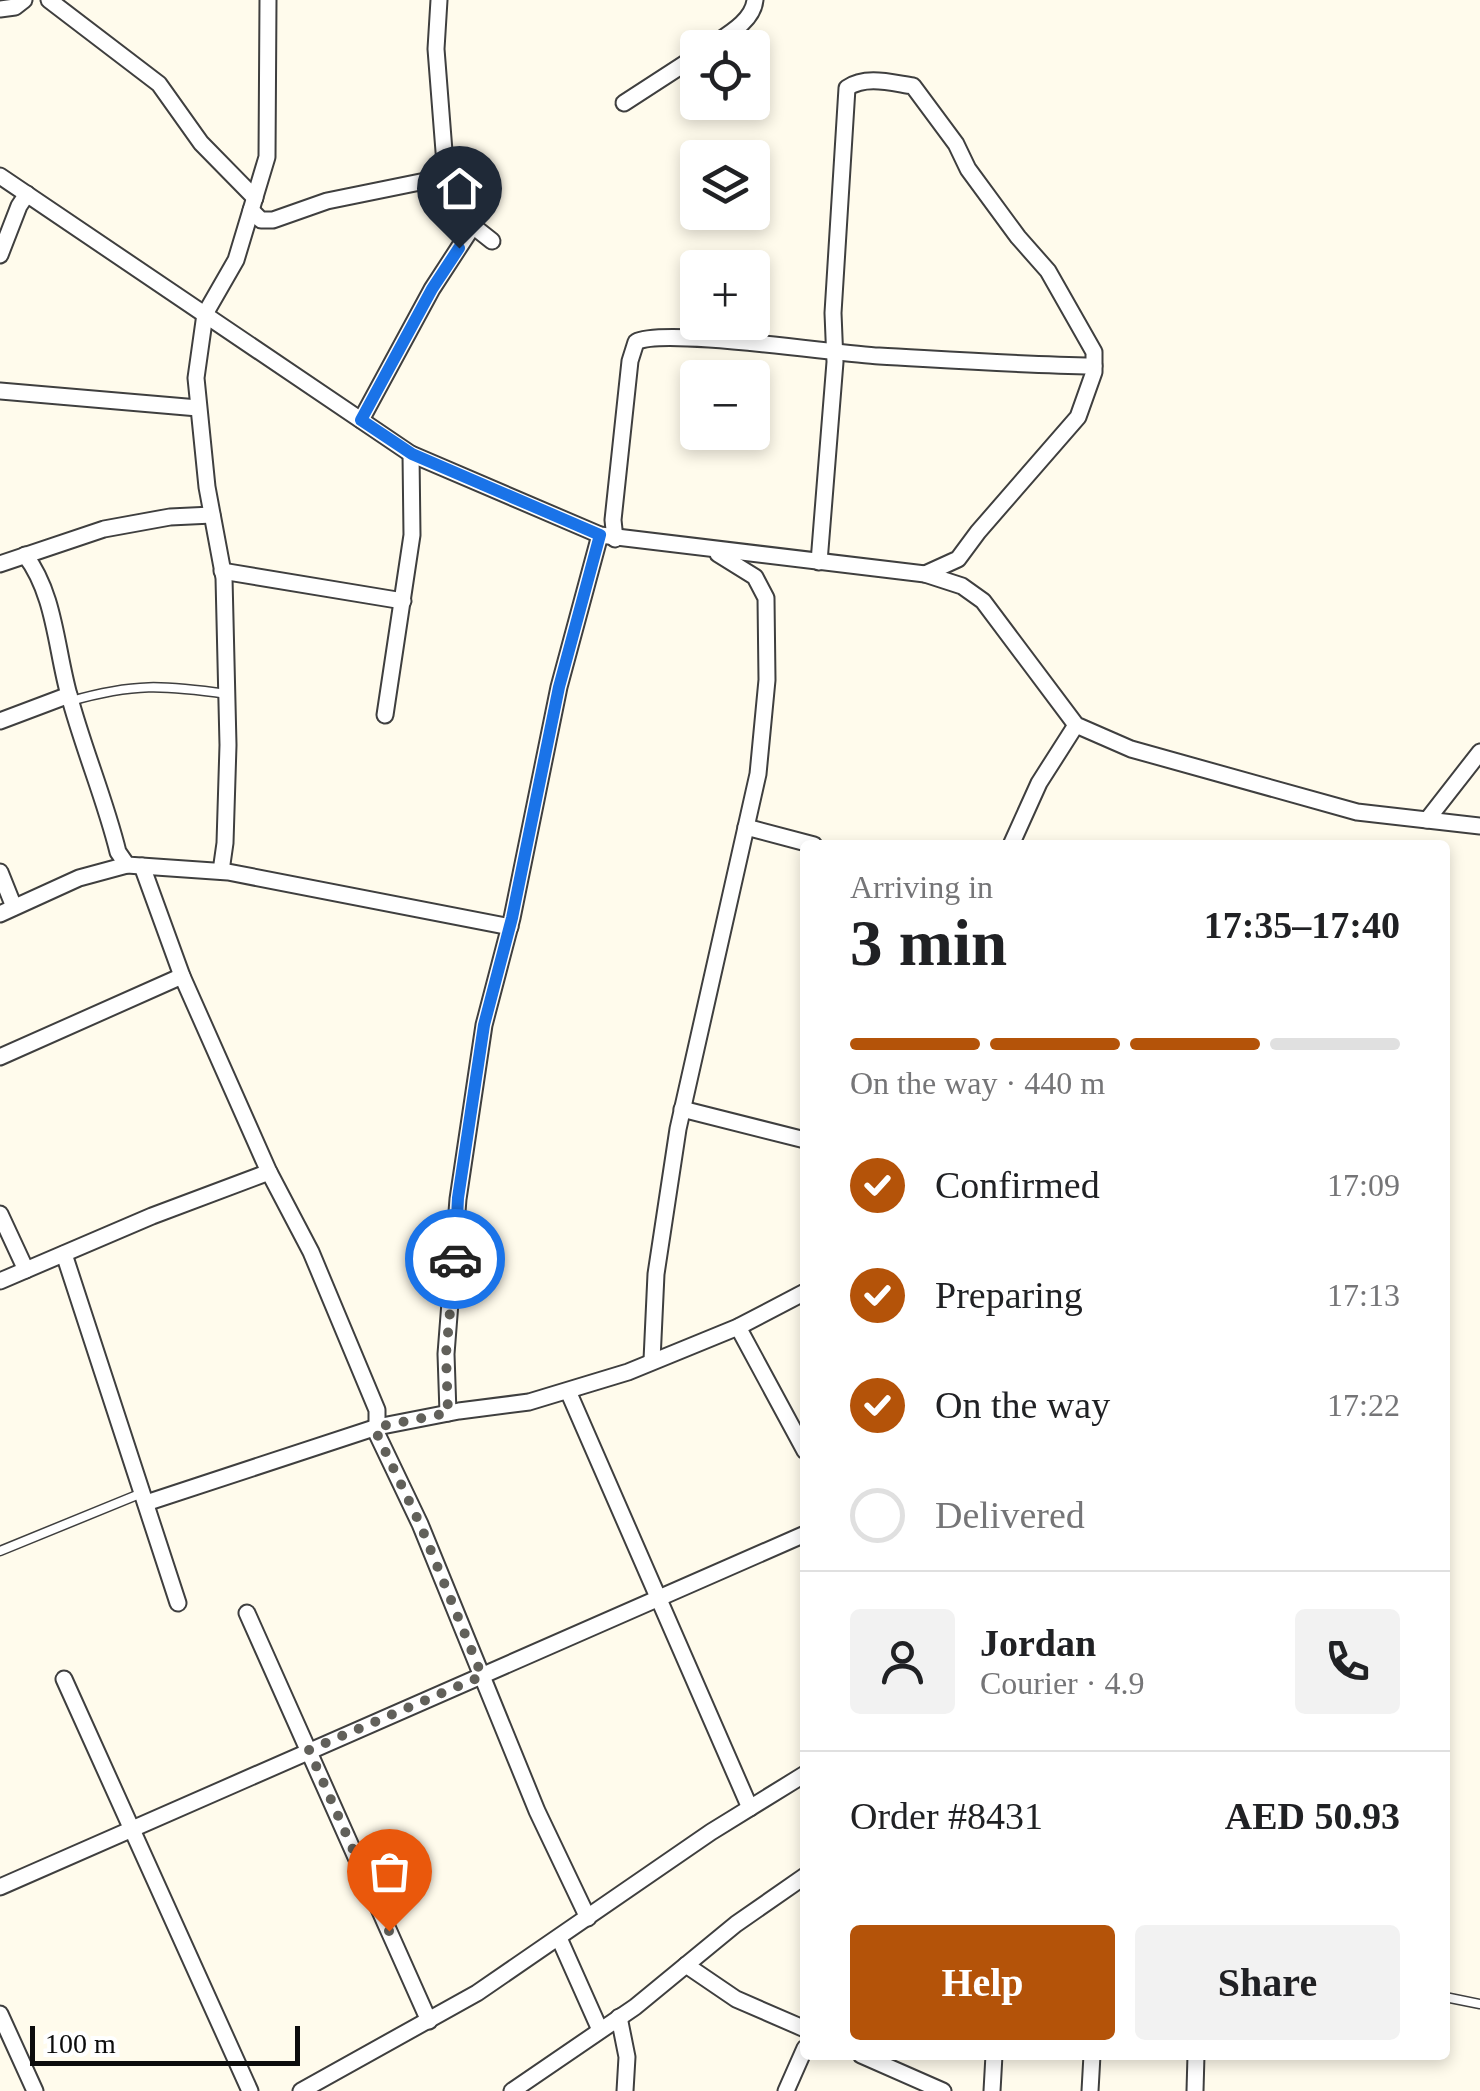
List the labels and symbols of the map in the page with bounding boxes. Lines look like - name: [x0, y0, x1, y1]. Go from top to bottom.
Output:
- pin: [417, 146, 502, 249]
- courier: [405, 1209, 505, 1309]
- pin: [347, 1829, 432, 1932]
- scale bar: [30, 2021, 300, 2066]

